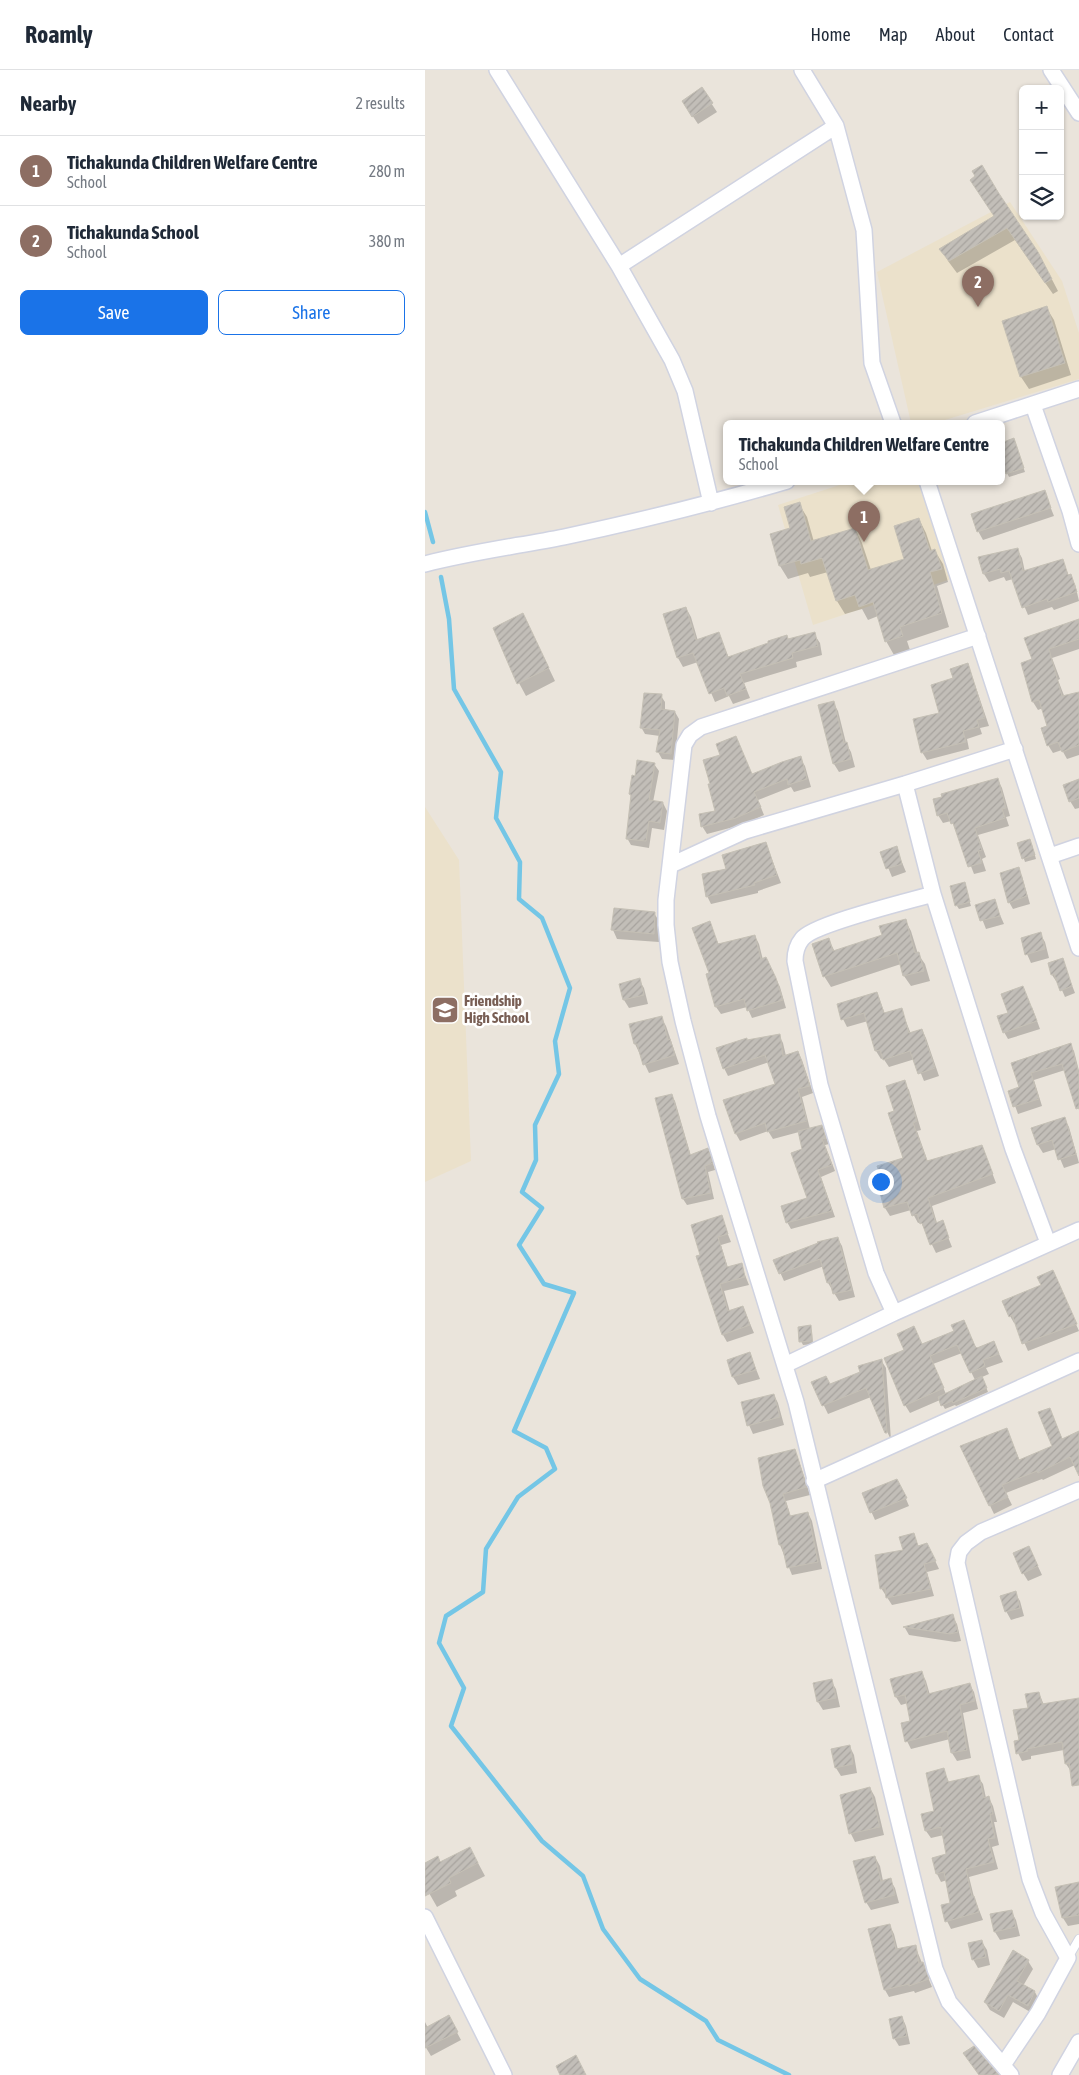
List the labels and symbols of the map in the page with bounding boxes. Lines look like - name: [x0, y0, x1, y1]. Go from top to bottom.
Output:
- pin: 2: [962, 266, 994, 307]
- pin: 1: [848, 501, 880, 542]
- place label: Friendship High School: [464, 992, 530, 1026]
- school or university icon: Friendship High School: [430, 995, 460, 1025]
- your location: [868, 1169, 894, 1195]

